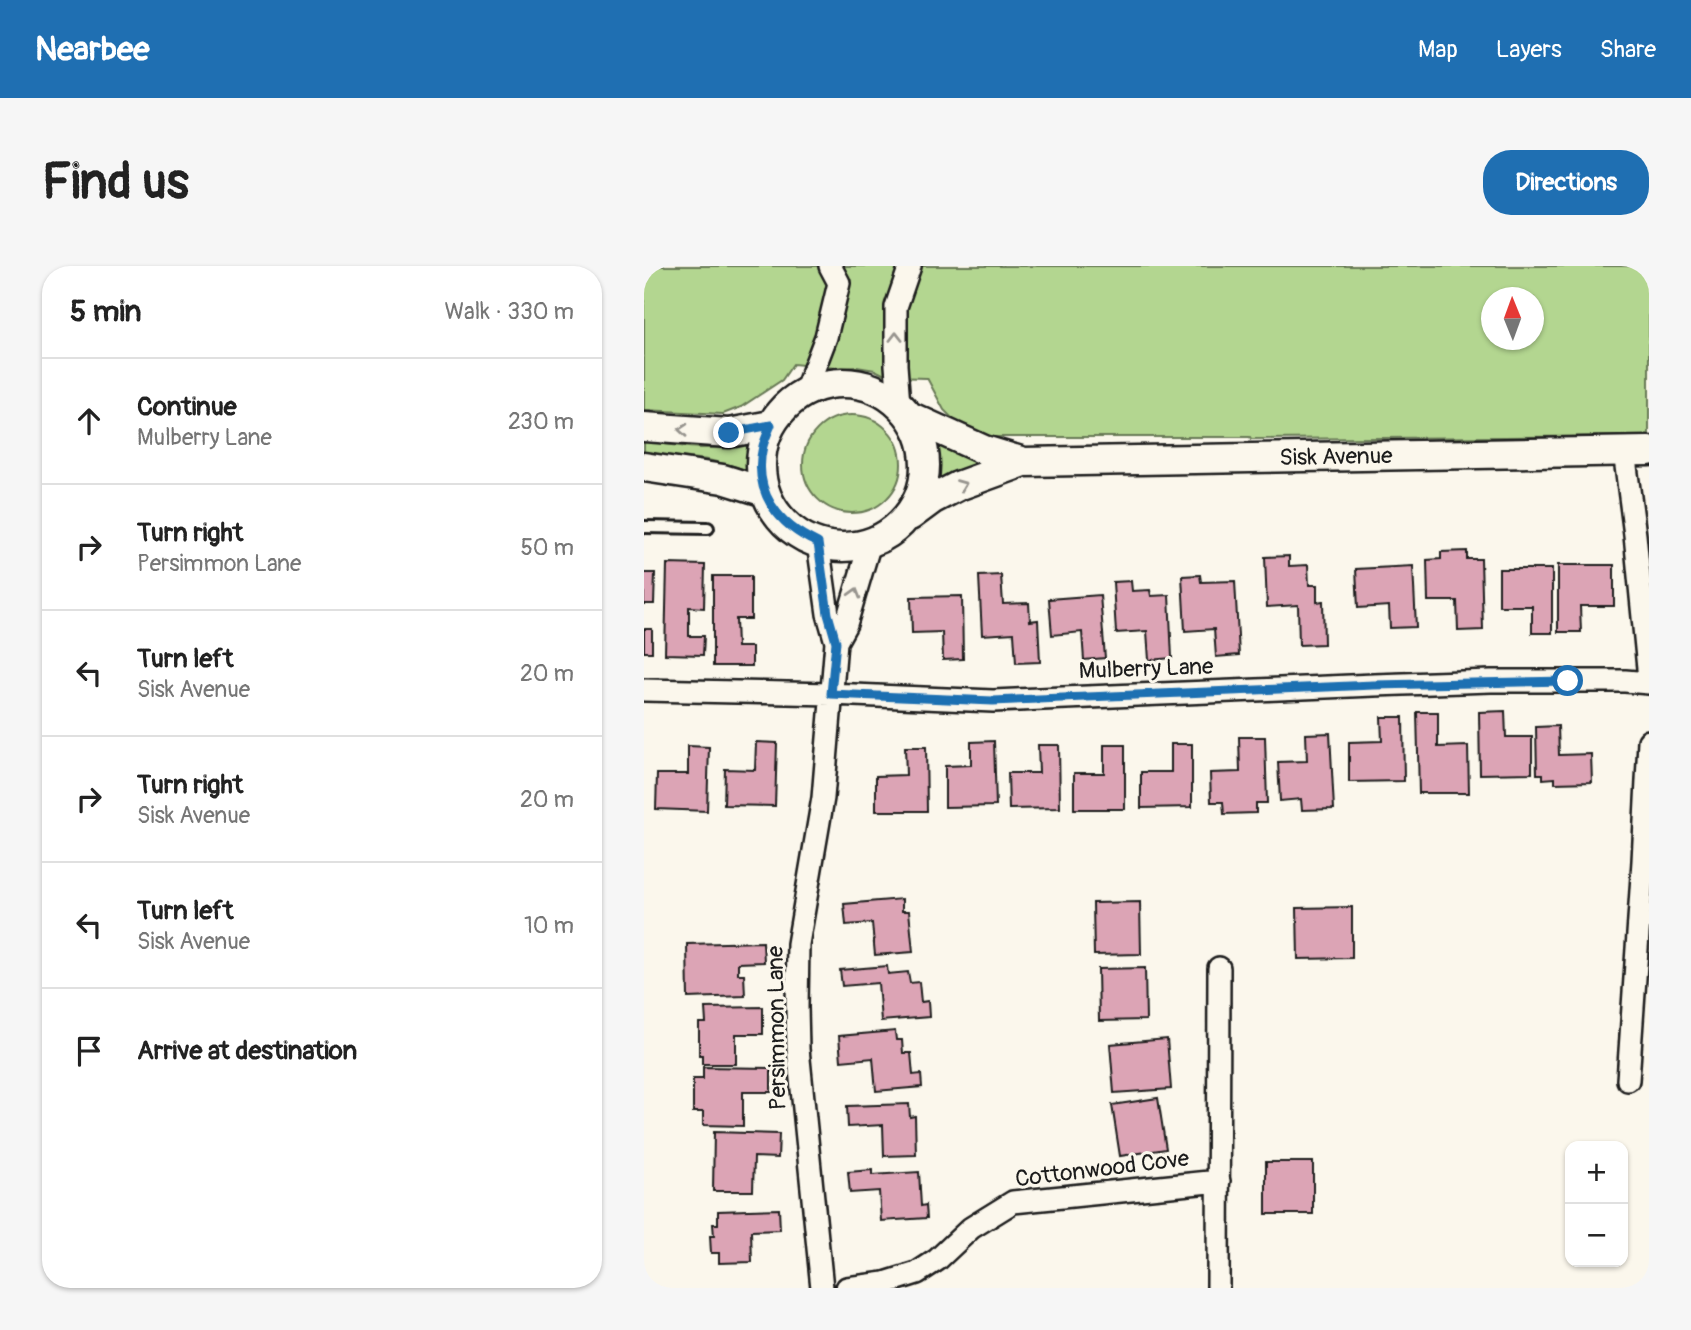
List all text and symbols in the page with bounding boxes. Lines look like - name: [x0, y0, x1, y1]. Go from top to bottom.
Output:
- text: Nearbee: [35, 29, 149, 70]
- text: Map: [1418, 35, 1458, 64]
- text: Layers: [1496, 35, 1562, 64]
- text: Share: [1600, 35, 1656, 64]
- button: Directions: [1483, 150, 1649, 215]
- text: Find us: [42, 152, 189, 213]
- north arrow: [1481, 287, 1544, 350]
- text: 5 min: [70, 293, 141, 330]
- text: Walk · 330 m: [444, 297, 574, 326]
- one-way arrow: [888, 331, 904, 342]
- text: Continue: [137, 391, 237, 423]
- icon: ahead: [70, 402, 108, 440]
- text: 230 m: [508, 407, 574, 436]
- route end: [713, 417, 744, 448]
- text: Mulberry Lane: [137, 423, 272, 452]
- one-way arrow: [678, 423, 689, 438]
- street label: Sisk Avenue: [1279, 441, 1393, 472]
- one-way arrow: [954, 479, 967, 493]
- text: Turn right: [137, 517, 243, 549]
- icon: right: [70, 528, 108, 566]
- text: 50 m: [520, 533, 574, 562]
- text: Persimmon Lane: [137, 549, 301, 578]
- one-way arrow: [846, 587, 861, 599]
- text: Turn left: [137, 643, 233, 675]
- street label: Mulberry Lane: [1078, 652, 1215, 685]
- icon: left: [70, 654, 108, 692]
- text: 20 m: [520, 659, 574, 688]
- route start: [1552, 665, 1583, 696]
- text: Sisk Avenue: [137, 675, 250, 704]
- text: Turn right: [137, 769, 243, 801]
- icon: right: [70, 780, 108, 818]
- text: 20 m: [520, 785, 574, 814]
- text: Sisk Avenue: [137, 801, 250, 830]
- text: Turn left: [137, 895, 233, 927]
- icon: left: [70, 906, 108, 944]
- text: 10 m: [524, 911, 574, 940]
- text: Sisk Avenue: [137, 927, 250, 956]
- street label: Persimmon Lane: [761, 945, 792, 1110]
- icon: arrive: [70, 1032, 108, 1070]
- text: Arrive at destination: [137, 1035, 357, 1067]
- map controls: [1565, 1141, 1628, 1267]
- button: +: [1565, 1141, 1628, 1204]
- street label: Cottonwood Cove: [1013, 1143, 1191, 1194]
- button: −: [1565, 1204, 1628, 1267]

